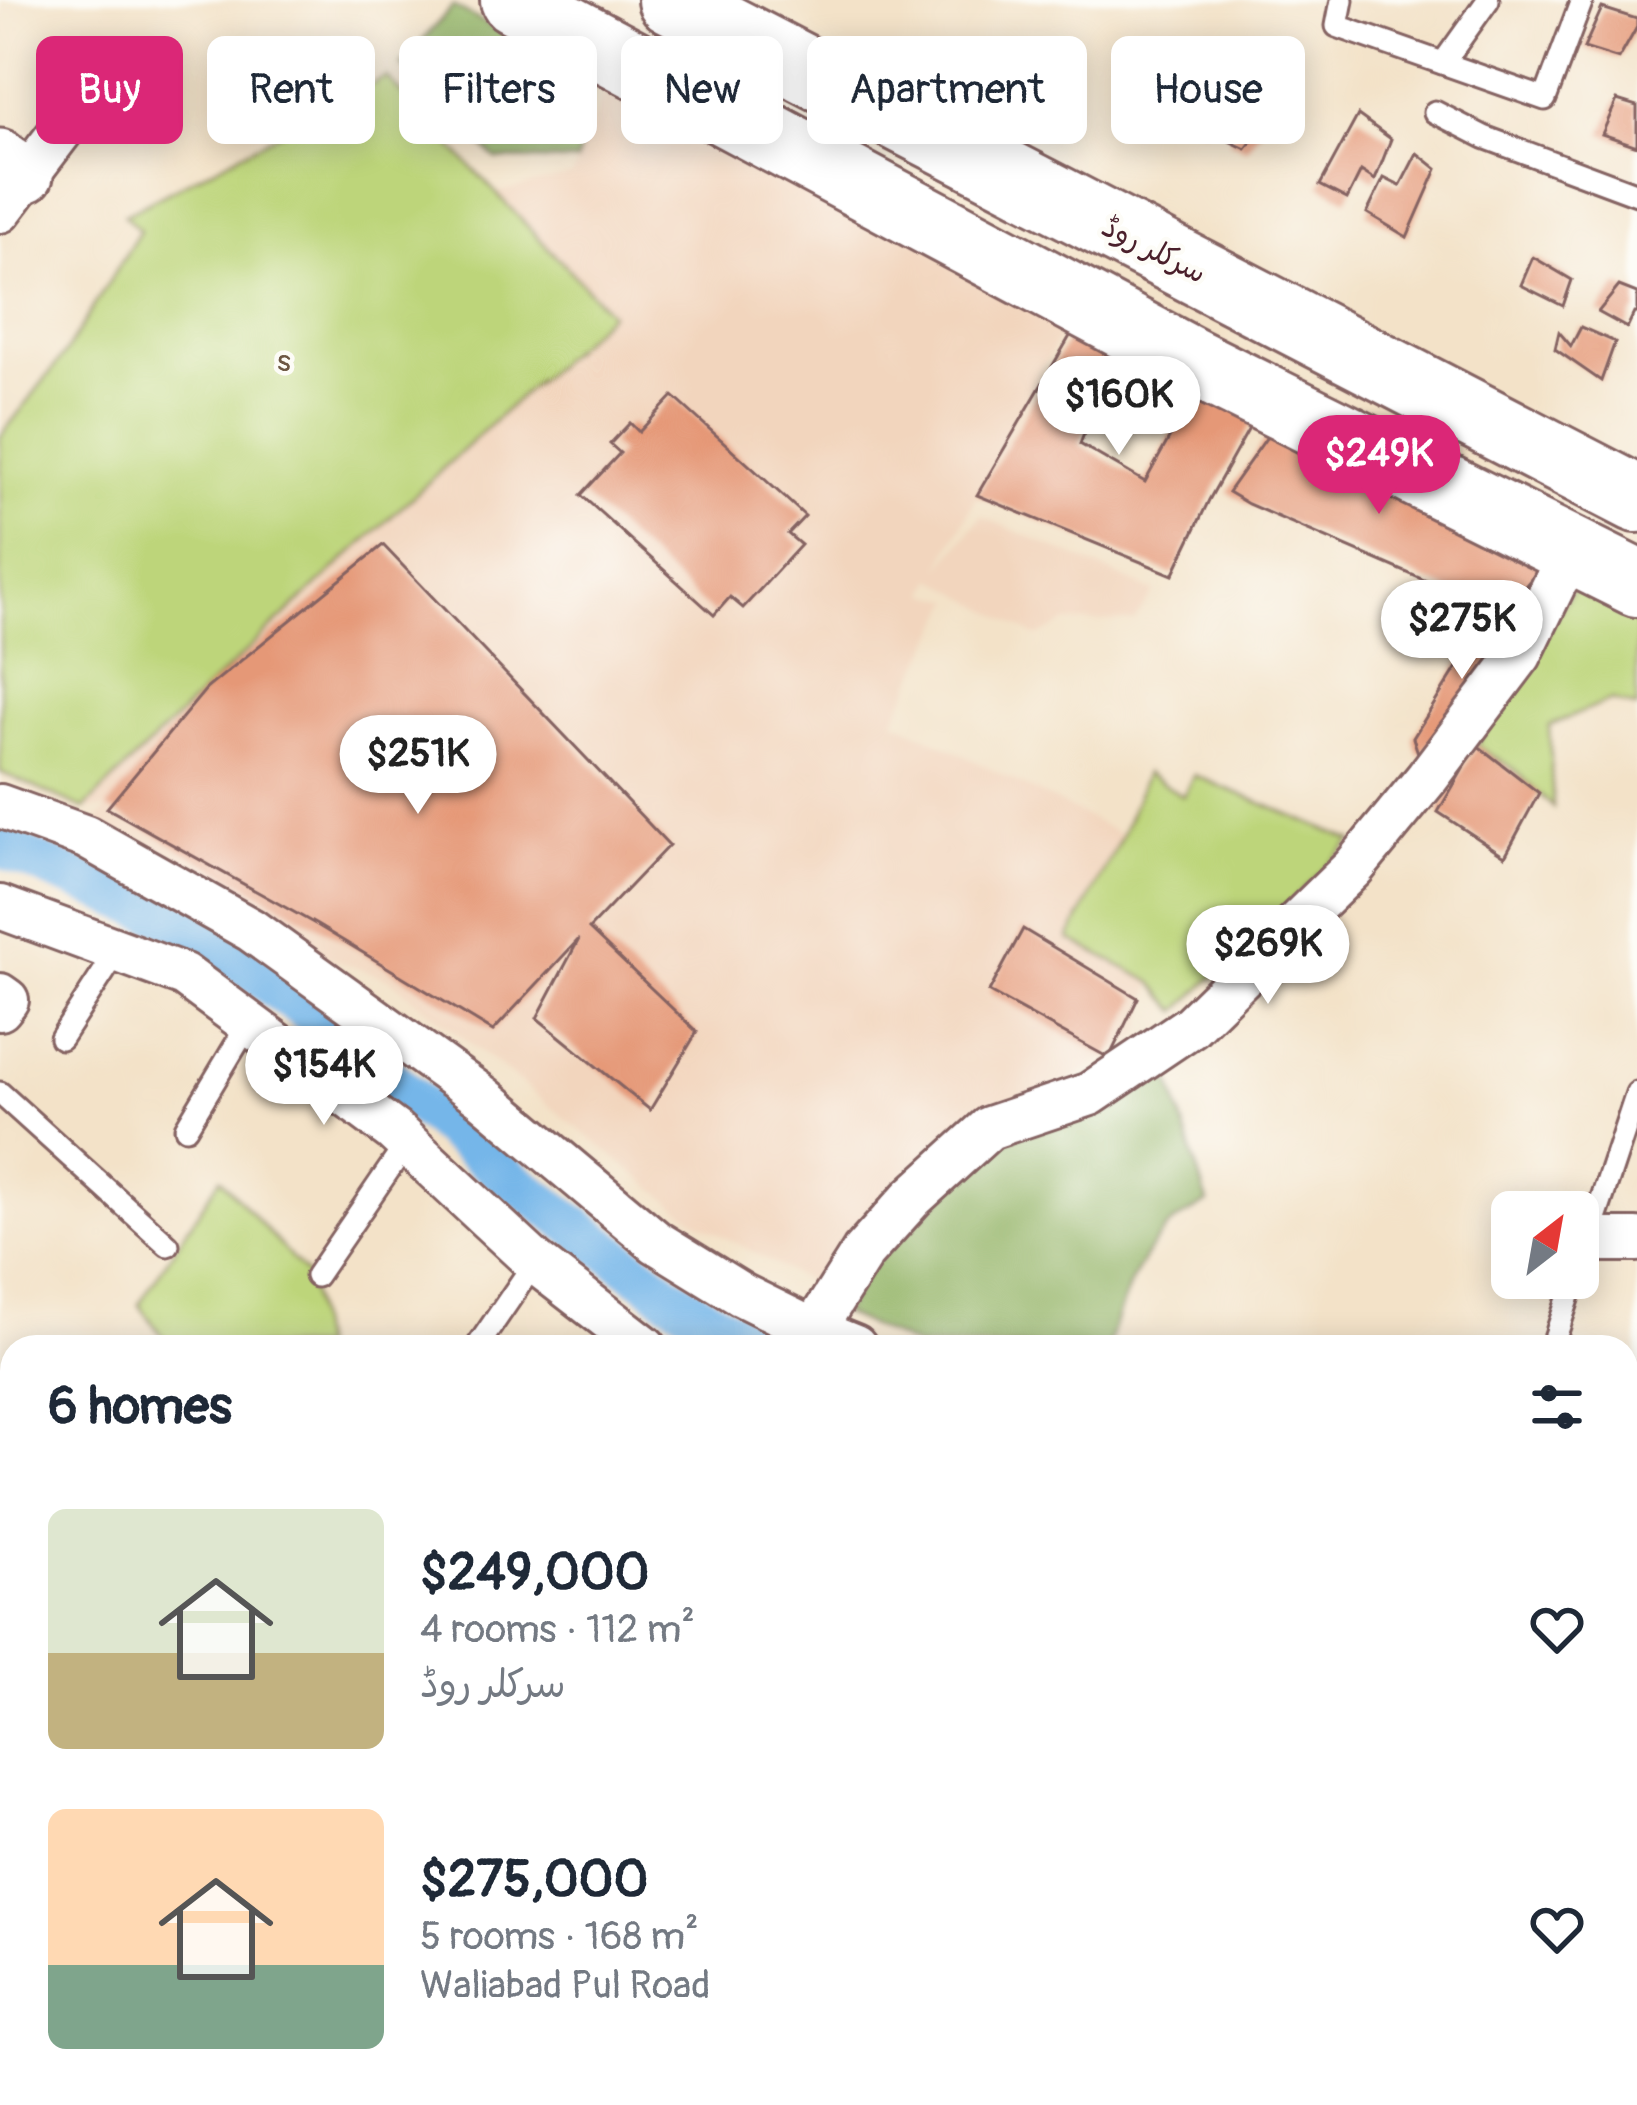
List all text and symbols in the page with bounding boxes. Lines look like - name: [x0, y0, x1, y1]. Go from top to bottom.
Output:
- chip: Buy: [36, 36, 183, 144]
- chip: Rent: [207, 36, 375, 144]
- chip: Filters: [399, 36, 597, 144]
- chip: New: [621, 36, 783, 144]
- chip: Apartment: [807, 36, 1087, 144]
- chip: House: [1111, 36, 1305, 144]
- street label: سرکلر روڈ: [1096, 208, 1212, 292]
- park label: s: [277, 343, 291, 380]
- pin: $160K: [1035, 356, 1203, 458]
- text: $160K: [1064, 370, 1174, 419]
- pin: $249K: [1295, 415, 1463, 517]
- text: $249K: [1324, 429, 1434, 478]
- pin: $275K: [1378, 580, 1546, 682]
- text: $275K: [1408, 594, 1516, 643]
- pin: $251K: [334, 715, 502, 817]
- text: $251K: [367, 729, 469, 778]
- pin: $269K: [1184, 905, 1352, 1007]
- text: $269K: [1213, 919, 1323, 968]
- pin: $154K: [240, 1026, 408, 1128]
- text: $154K: [272, 1040, 376, 1089]
- north arrow: [1491, 1191, 1599, 1299]
- map controls: [1491, 1191, 1599, 1299]
- icon: filters: [1524, 1374, 1590, 1440]
- text: 6 homes: [48, 1375, 232, 1439]
- text: $249,000: [420, 1541, 649, 1605]
- icon: home: [144, 1557, 288, 1701]
- icon: heart: [1524, 1596, 1590, 1662]
- text: 4 rooms · 112 m²: [420, 1605, 695, 1654]
- text: سرکلر روڈ: [420, 1660, 566, 1709]
- text: $275,000: [420, 1848, 648, 1912]
- icon: home: [144, 1857, 288, 2001]
- icon: heart: [1524, 1896, 1590, 1962]
- text: 5 rooms · 168 m²: [420, 1912, 699, 1961]
- text: Waliabad Pul Road: [420, 1961, 710, 2010]

